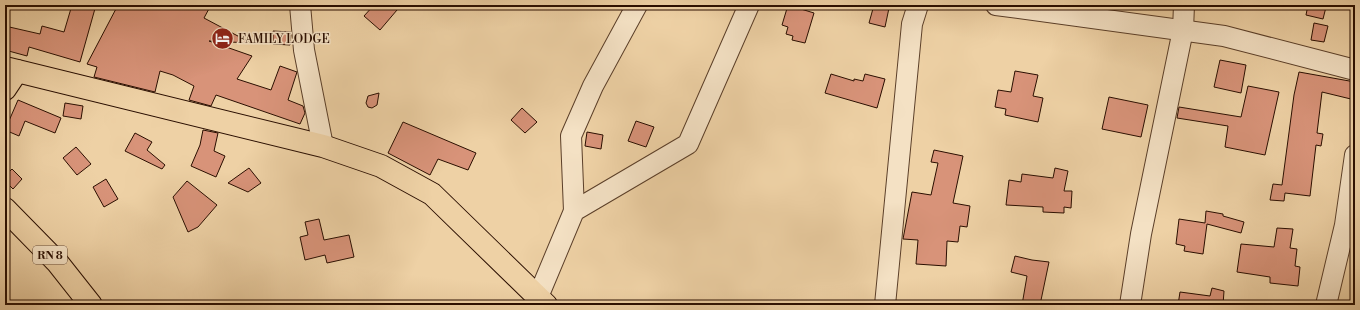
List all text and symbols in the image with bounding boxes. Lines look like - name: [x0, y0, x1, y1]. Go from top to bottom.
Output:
- hotel icon: FAMILY LODGE: [210, 26, 236, 52]
- place label: FAMILY LODGE: [238, 32, 330, 47]
- road number: RN 8: [33, 246, 67, 264]

